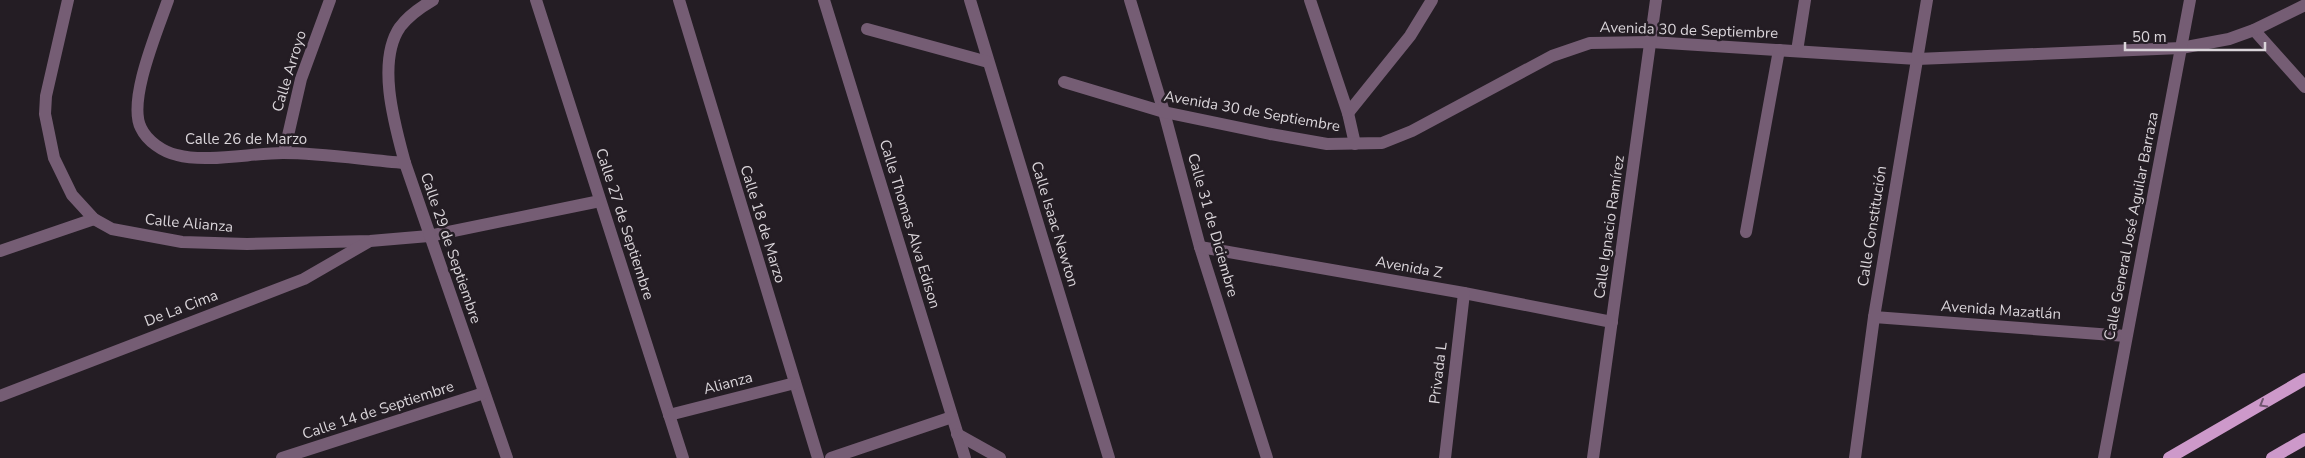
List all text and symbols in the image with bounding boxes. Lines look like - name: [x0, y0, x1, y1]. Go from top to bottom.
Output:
- street label: Avenida 30 de Septiembre: [1599, 17, 1779, 43]
- scale bar: [2125, 20, 2265, 52]
- text: 50 m: [2132, 27, 2167, 47]
- street label: Calle Arroyo: [267, 28, 311, 114]
- street label: Avenida 30 de Septiembre: [1162, 86, 1342, 136]
- street label: Calle General José Aguilar Barraza: [2099, 110, 2163, 342]
- street label: Calle 26 de Marzo: [185, 129, 307, 149]
- street label: Calle Thomas Alva Edison: [875, 137, 945, 311]
- street label: Calle 27 de Septiembre: [591, 146, 659, 302]
- street label: Calle 31 de Diciembre: [1183, 151, 1243, 299]
- street label: Calle Ignacio Ramírez: [1589, 154, 1629, 300]
- street label: Calle Isaac Newton: [1026, 159, 1084, 289]
- street label: Calle 18 de Marzo: [736, 163, 790, 285]
- street label: Calle Constitución: [1853, 164, 1891, 288]
- street label: Calle 29 de Septiembre: [416, 170, 486, 326]
- street label: Calle Alianza: [144, 209, 234, 237]
- street label: Avenida Z: [1374, 251, 1444, 283]
- street label: De La Cima: [141, 285, 221, 331]
- street label: Avenida Mazatlán: [1940, 296, 2062, 324]
- street label: Privada L: [1424, 341, 1452, 405]
- street label: Alianza: [701, 367, 755, 399]
- street label: Calle 14 de Septiembre: [300, 376, 456, 444]
- one-way arrow: [2259, 397, 2268, 407]

